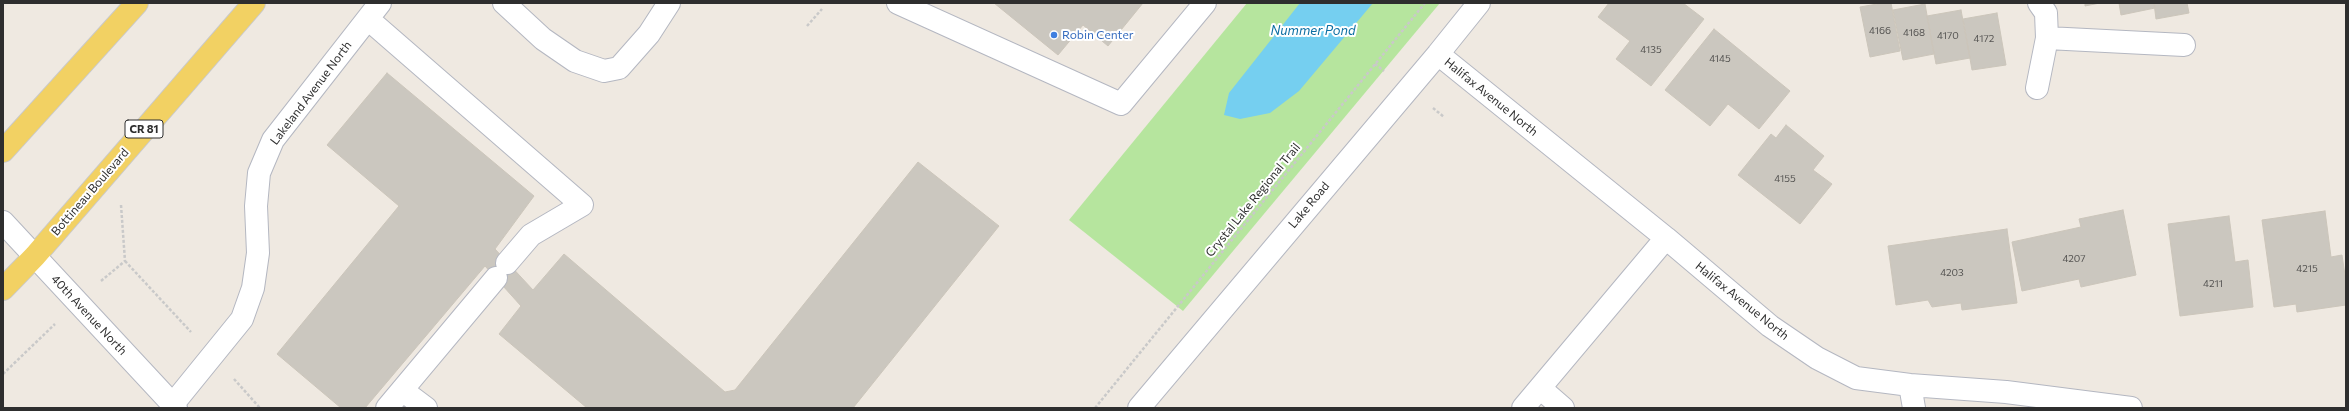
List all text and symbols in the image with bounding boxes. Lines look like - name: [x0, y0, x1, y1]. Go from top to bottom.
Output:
- water label: Nummer Pond: [1271, 23, 1355, 39]
- house number: 4166: [1869, 25, 1891, 37]
- house number: 4168: [1903, 27, 1925, 39]
- place label: Robin Center: [1062, 28, 1134, 42]
- marker: Robin Center: [1049, 30, 1059, 40]
- house number: 4170: [1937, 30, 1959, 42]
- house number: 4172: [1974, 33, 1994, 45]
- street label: Lakeland Avenue North: [267, 38, 355, 148]
- house number: 4135: [1640, 44, 1662, 56]
- house number: 4145: [1709, 53, 1731, 65]
- street label: Halifax Avenue North: [1441, 55, 1541, 139]
- road number: CR 81: [125, 120, 163, 138]
- street label: Crystal Lake Regional Trail: [1203, 140, 1303, 260]
- street label: Bottineau Boulevard: [48, 145, 132, 239]
- house number: 4155: [1774, 173, 1796, 185]
- street label: Lake Road: [1285, 179, 1333, 231]
- house number: 4207: [2062, 253, 2086, 265]
- street label: Halifax Avenue North: [1692, 259, 1792, 343]
- house number: 4215: [2296, 263, 2318, 275]
- house number: 4203: [1940, 267, 1964, 279]
- street label: 40th Avenue North: [48, 272, 130, 358]
- house number: 4211: [2203, 278, 2223, 290]

